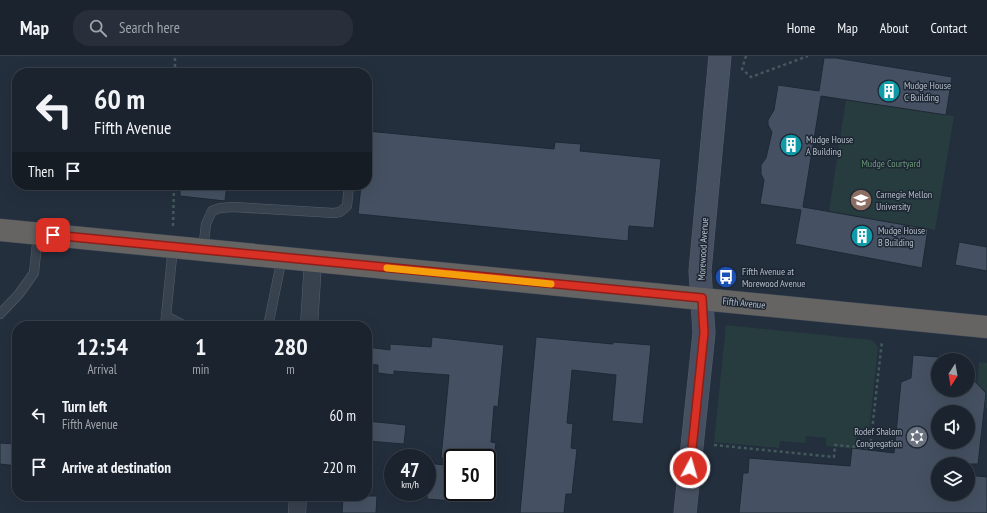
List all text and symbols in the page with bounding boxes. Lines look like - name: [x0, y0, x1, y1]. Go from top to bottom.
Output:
- search box: [73, 10, 353, 46]
- text: Map: [20, 16, 49, 40]
- icon: search: [87, 17, 109, 39]
- text: Search here: [119, 18, 180, 37]
- text: Home: [787, 19, 815, 37]
- text: Map: [837, 19, 858, 37]
- text: About: [880, 19, 909, 37]
- text: Contact: [931, 19, 967, 37]
- building icon: Mudge House C Building: [876, 78, 902, 104]
- place label: Mudge House C Building: [904, 79, 951, 104]
- text: 60 m: [94, 80, 145, 117]
- icon: left: [28, 84, 80, 136]
- text: Fifth Avenue: [94, 116, 171, 139]
- building icon: Mudge House A Building: [778, 132, 804, 158]
- place label: Mudge House A Building: [806, 133, 853, 158]
- park label: Mudge Courtyard: [861, 157, 921, 170]
- icon: arrive: [62, 160, 84, 182]
- text: Then: [28, 162, 54, 181]
- school or university icon: Carnegie Mellon University: [848, 187, 874, 213]
- place label: Carnegie Mellon University: [876, 188, 932, 213]
- street label: Morewood Avenue: [695, 217, 711, 281]
- pin: [36, 218, 70, 252]
- building icon: Mudge House B Building: [849, 223, 875, 249]
- icon: arrive: [42, 224, 64, 246]
- place label: Mudge House B Building: [878, 224, 925, 249]
- bus stop icon: Fifth Avenue at Morewood Avenue: [713, 264, 739, 290]
- place label: Fifth Avenue at Morewood Avenue: [742, 265, 805, 290]
- street label: Fifth Avenue: [722, 294, 766, 312]
- text: 12:54: [76, 331, 128, 362]
- text: 1: [195, 331, 206, 362]
- text: 280: [273, 331, 308, 362]
- north arrow: [931, 353, 975, 397]
- map controls: [931, 353, 975, 501]
- text: Arrival: [87, 361, 117, 378]
- text: min: [192, 361, 209, 378]
- text: m: [286, 361, 295, 378]
- text: Turn left: [62, 397, 107, 416]
- icon: left: [28, 404, 50, 426]
- button: sound: [931, 405, 975, 449]
- text: 60 m: [330, 406, 356, 425]
- text: Fifth Avenue: [62, 416, 118, 433]
- synagogue icon: Rodef Shalom Congregation: [904, 424, 930, 450]
- place label: Rodef Shalom Congregation: [854, 425, 902, 450]
- position arrow: [669, 447, 711, 489]
- speed limit sign: 50: [444, 449, 496, 501]
- icon: arrive: [28, 456, 50, 478]
- text: 47: [400, 457, 420, 483]
- button: layers: [931, 457, 975, 501]
- text: Arrive at destination: [62, 458, 171, 477]
- text: 220 m: [323, 458, 356, 477]
- text: km/h: [401, 478, 419, 491]

